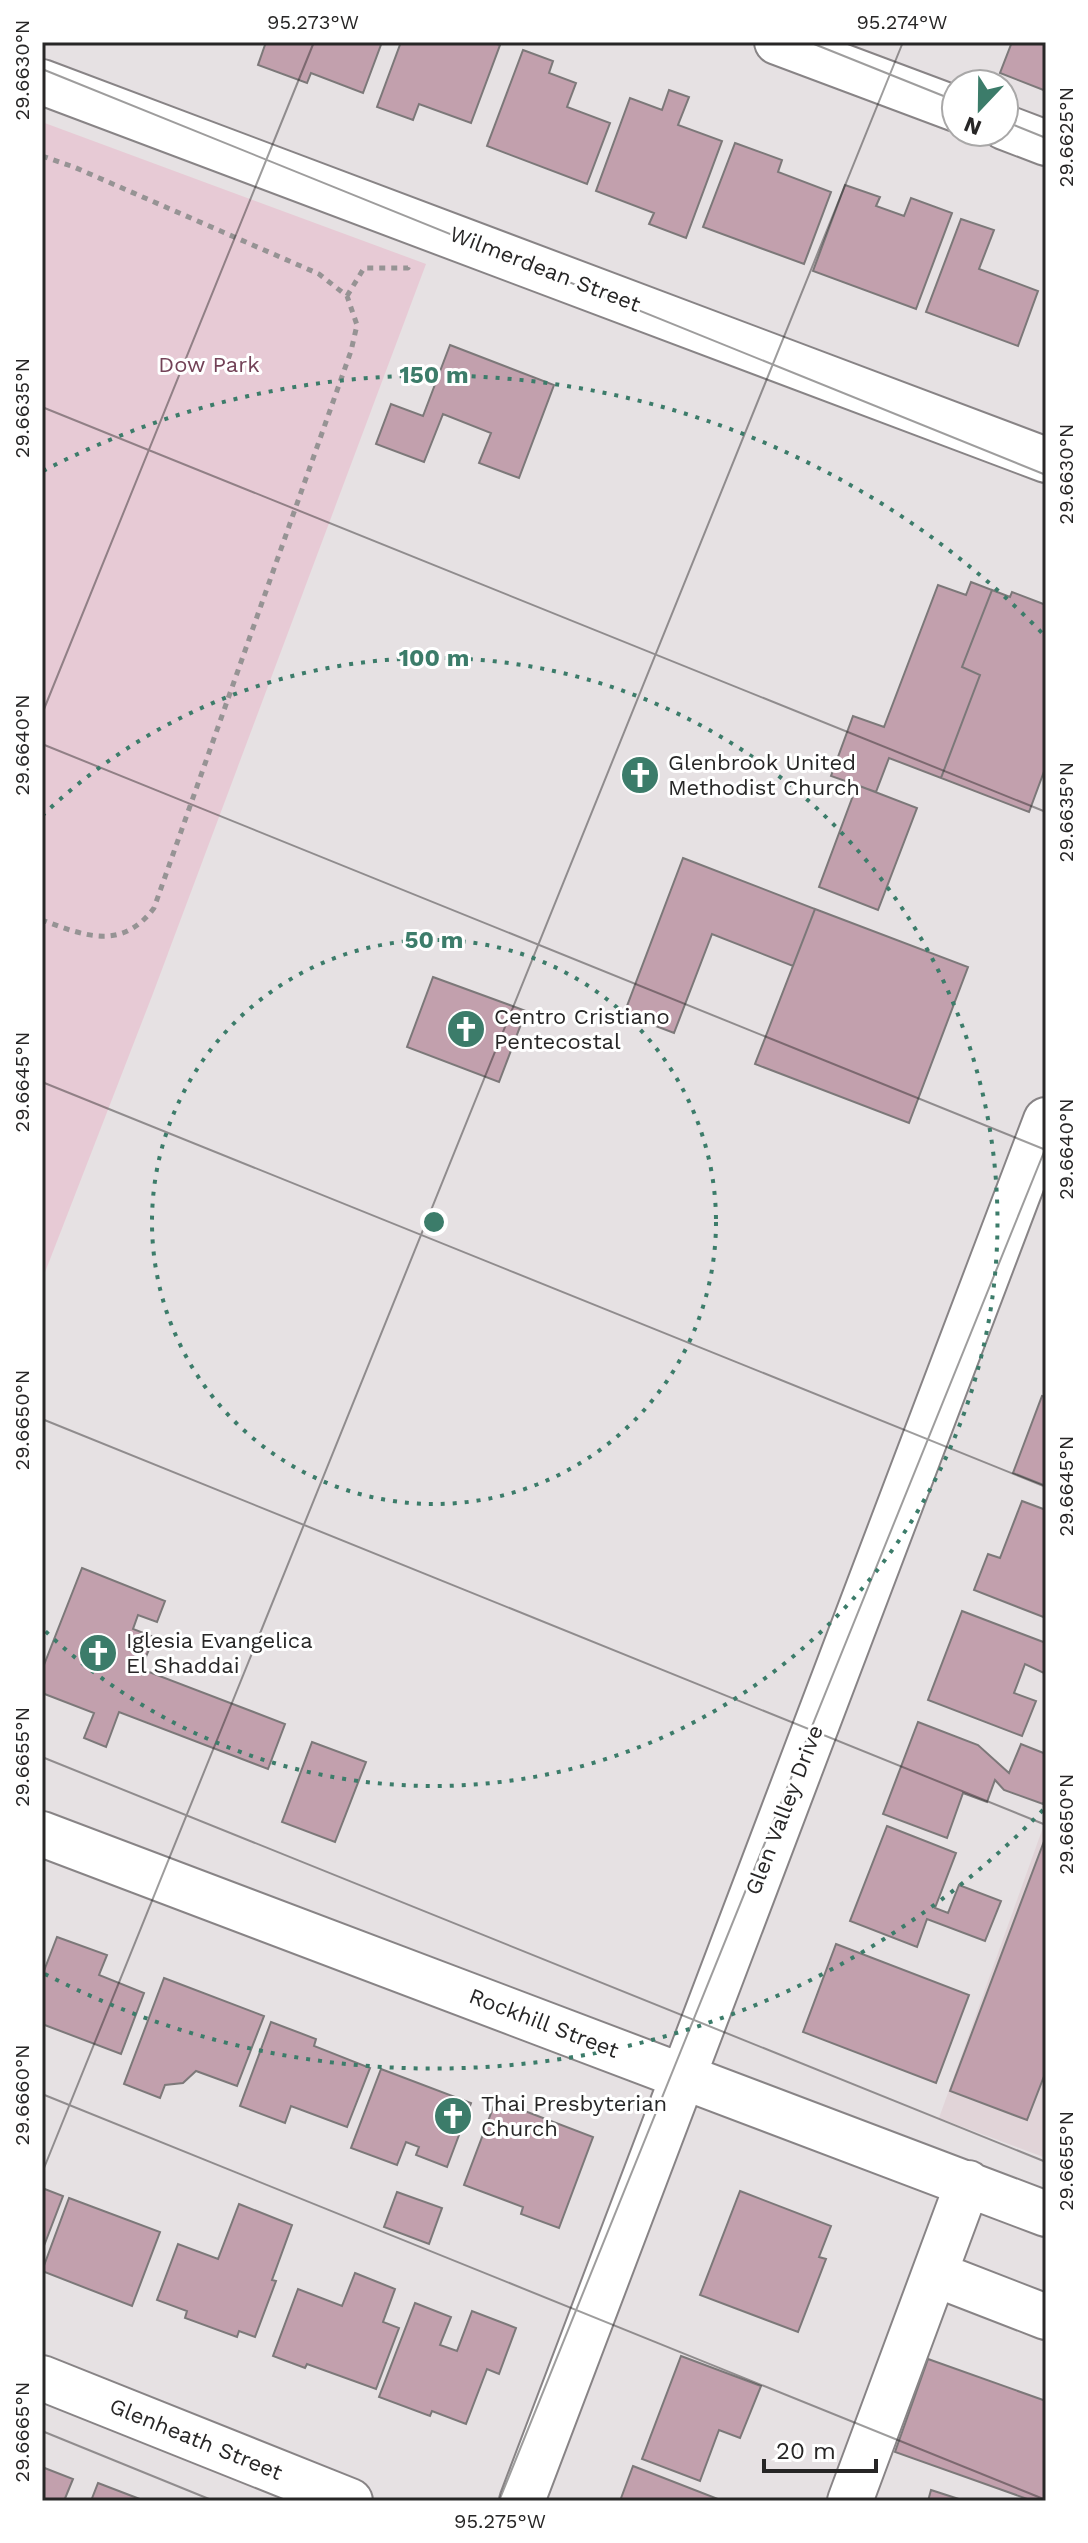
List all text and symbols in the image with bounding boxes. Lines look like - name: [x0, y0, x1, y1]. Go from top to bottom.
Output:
- text: 95.273°W: [267, 10, 359, 34]
- text: 95.274°W: [856, 10, 948, 34]
- text: 29.6630°N: [10, 19, 34, 121]
- north arrow: [940, 68, 1020, 148]
- text: 29.6625°N: [1054, 87, 1078, 187]
- text: N: [960, 111, 985, 141]
- street label: Wilmerdean Street: [446, 221, 644, 317]
- park label: Dow Park: [158, 352, 260, 377]
- text: 29.6635°N: [10, 358, 34, 458]
- text: 150 m: [399, 361, 469, 389]
- text: 29.6630°N: [1054, 423, 1078, 525]
- text: 100 m: [399, 644, 469, 672]
- text: 29.6640°N: [10, 694, 34, 796]
- place label: Glenbrook United Methodist Church: [668, 750, 860, 800]
- church icon: Glenbrook United Methodist Church: [619, 754, 661, 796]
- text: 29.6635°N: [1054, 762, 1078, 862]
- text: 50 m: [405, 926, 463, 954]
- place label: Centro Cristiano Pentecostal: [494, 1004, 670, 1054]
- church icon: Centro Cristiano Pentecostal: [445, 1008, 487, 1050]
- text: 29.6645°N: [10, 1032, 34, 1132]
- text: 29.6640°N: [1054, 1098, 1078, 1200]
- centre of rings: [420, 1208, 448, 1236]
- text: 29.6650°N: [10, 1369, 34, 1471]
- text: 29.6645°N: [1054, 1436, 1078, 1536]
- place label: Iglesia Evangelica El Shaddai: [126, 1628, 313, 1678]
- church icon: Iglesia Evangelica El Shaddai: [77, 1632, 119, 1674]
- text: 29.6655°N: [10, 1707, 34, 1807]
- street label: Glen Valley Drive: [740, 1722, 828, 1898]
- text: 29.6650°N: [1054, 1773, 1078, 1875]
- street label: Rockhill Street: [466, 1983, 622, 2063]
- text: 29.6660°N: [10, 2044, 34, 2146]
- place label: Thai Presbyterian Church: [481, 2091, 667, 2141]
- church icon: Thai Presbyterian Church: [432, 2095, 474, 2137]
- text: 29.6655°N: [1054, 2111, 1078, 2211]
- text: 29.6665°N: [10, 2382, 34, 2482]
- street label: Glenheath Street: [106, 2393, 286, 2485]
- scale bar: [764, 2423, 876, 2473]
- text: 20 m: [776, 2437, 836, 2465]
- text: 95.275°W: [454, 2509, 546, 2533]

